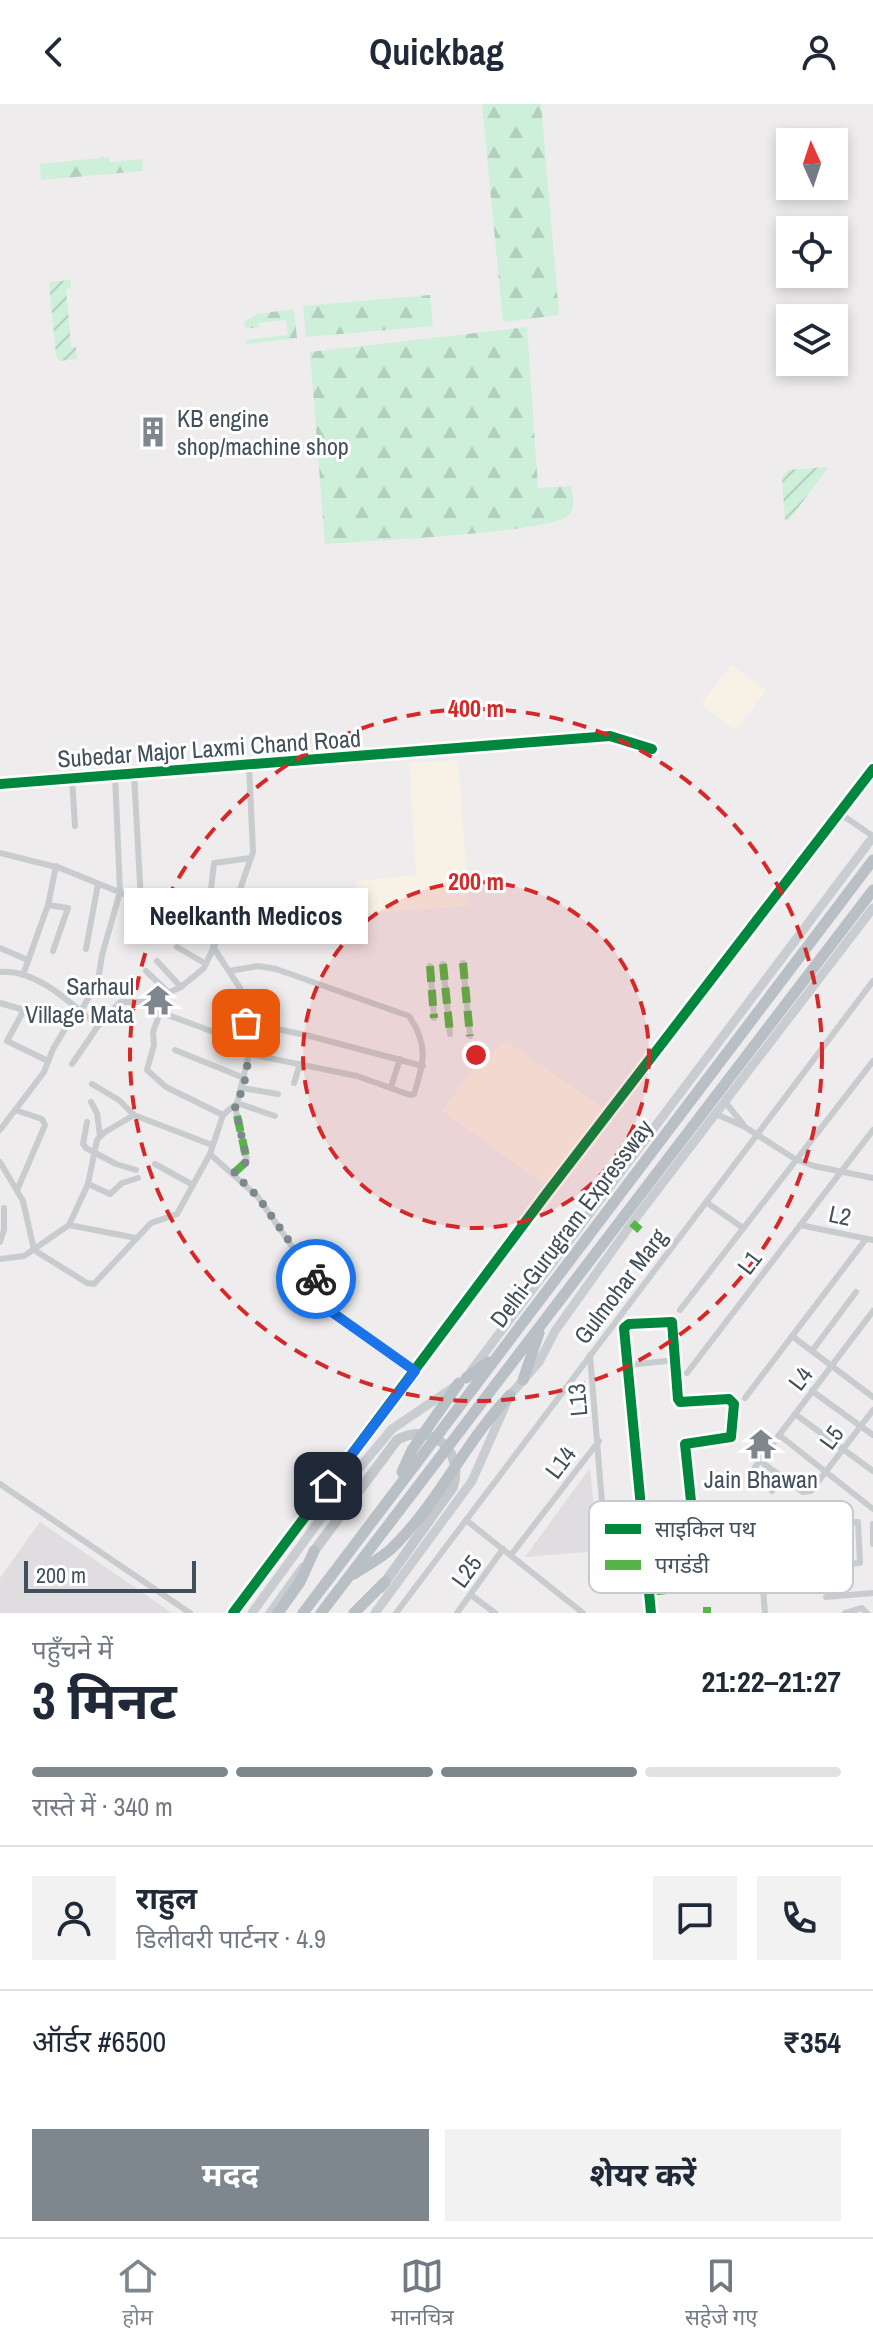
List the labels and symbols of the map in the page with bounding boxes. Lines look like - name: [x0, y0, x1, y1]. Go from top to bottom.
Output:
- north arrow: [776, 128, 848, 200]
- place label: KB engine shop/machine shop: [177, 402, 349, 462]
- building icon: KB engine shop/machine shop: [136, 415, 170, 449]
- text: 400 m: [448, 692, 504, 724]
- street label: Subedar Major Laxmi Chand Road: [56, 721, 362, 775]
- text: 200 m: [448, 865, 504, 897]
- callout: Neelkanth Medicos: [124, 887, 368, 943]
- place label: Sarhaul Village Mata: [25, 970, 134, 1030]
- temple icon: Sarhaul Village Mata: [141, 983, 175, 1017]
- pin: [212, 989, 280, 1057]
- centre of rings: [462, 1041, 490, 1069]
- street label: Delhi-Gurugram Expressway: [482, 1112, 660, 1334]
- street label: L2: [826, 1197, 854, 1233]
- street label: Gulmohar Marg: [566, 1222, 674, 1350]
- courier: [276, 1239, 356, 1319]
- street label: L1: [730, 1244, 768, 1280]
- street label: L4: [781, 1360, 819, 1396]
- street label: L13: [560, 1382, 594, 1418]
- street label: L5: [812, 1419, 850, 1455]
- temple icon: Jain Bhawan: [744, 1427, 778, 1461]
- street label: L14: [537, 1439, 583, 1485]
- pin: [294, 1452, 362, 1520]
- place label: Jain Bhawan: [704, 1463, 818, 1495]
- legend: [589, 1501, 853, 1593]
- text: साइकिल पथ: [655, 1514, 756, 1544]
- street label: L25: [443, 1548, 489, 1594]
- text: पगडंडी: [655, 1550, 709, 1580]
- scale bar: [24, 1557, 196, 1593]

